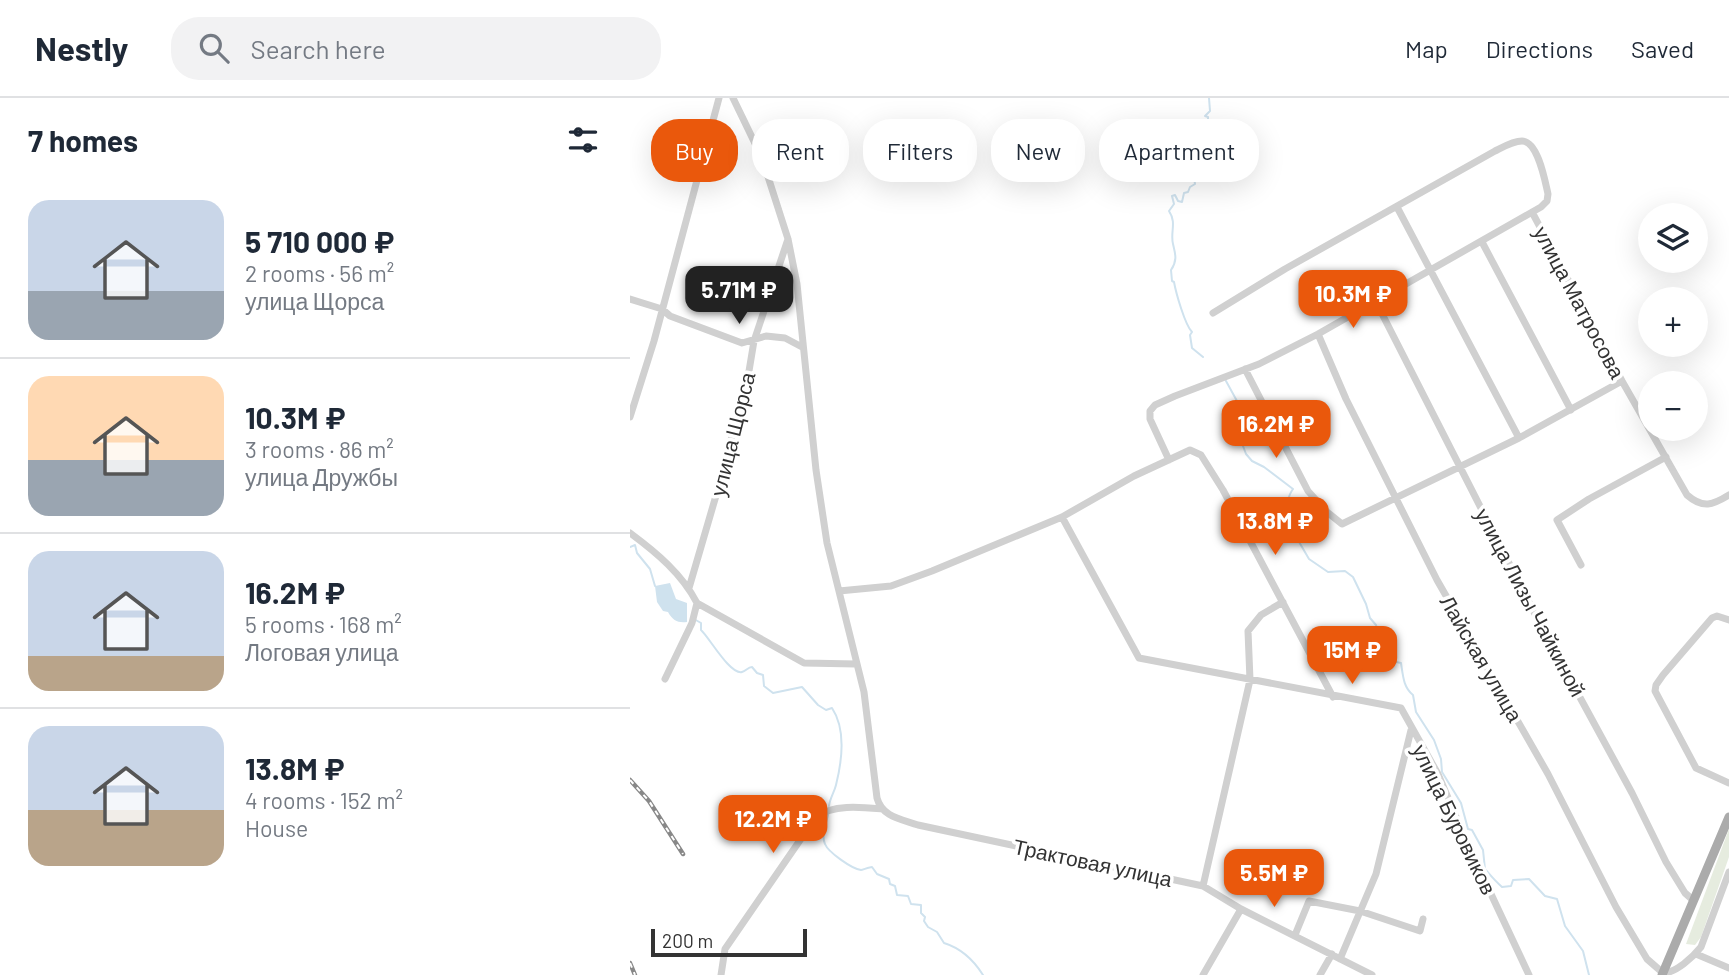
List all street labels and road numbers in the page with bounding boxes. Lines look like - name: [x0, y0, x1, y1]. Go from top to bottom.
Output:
- street label: улица Матросова: [1529, 222, 1631, 383]
- street label: улица Щорса: [704, 369, 760, 499]
- street label: улица Лизы Чайкиной: [1471, 504, 1591, 700]
- street label: Лайская улица: [1436, 590, 1529, 726]
- street label: улица Буровиков: [1408, 740, 1502, 898]
- street label: Трактовая улица: [1011, 833, 1175, 891]

